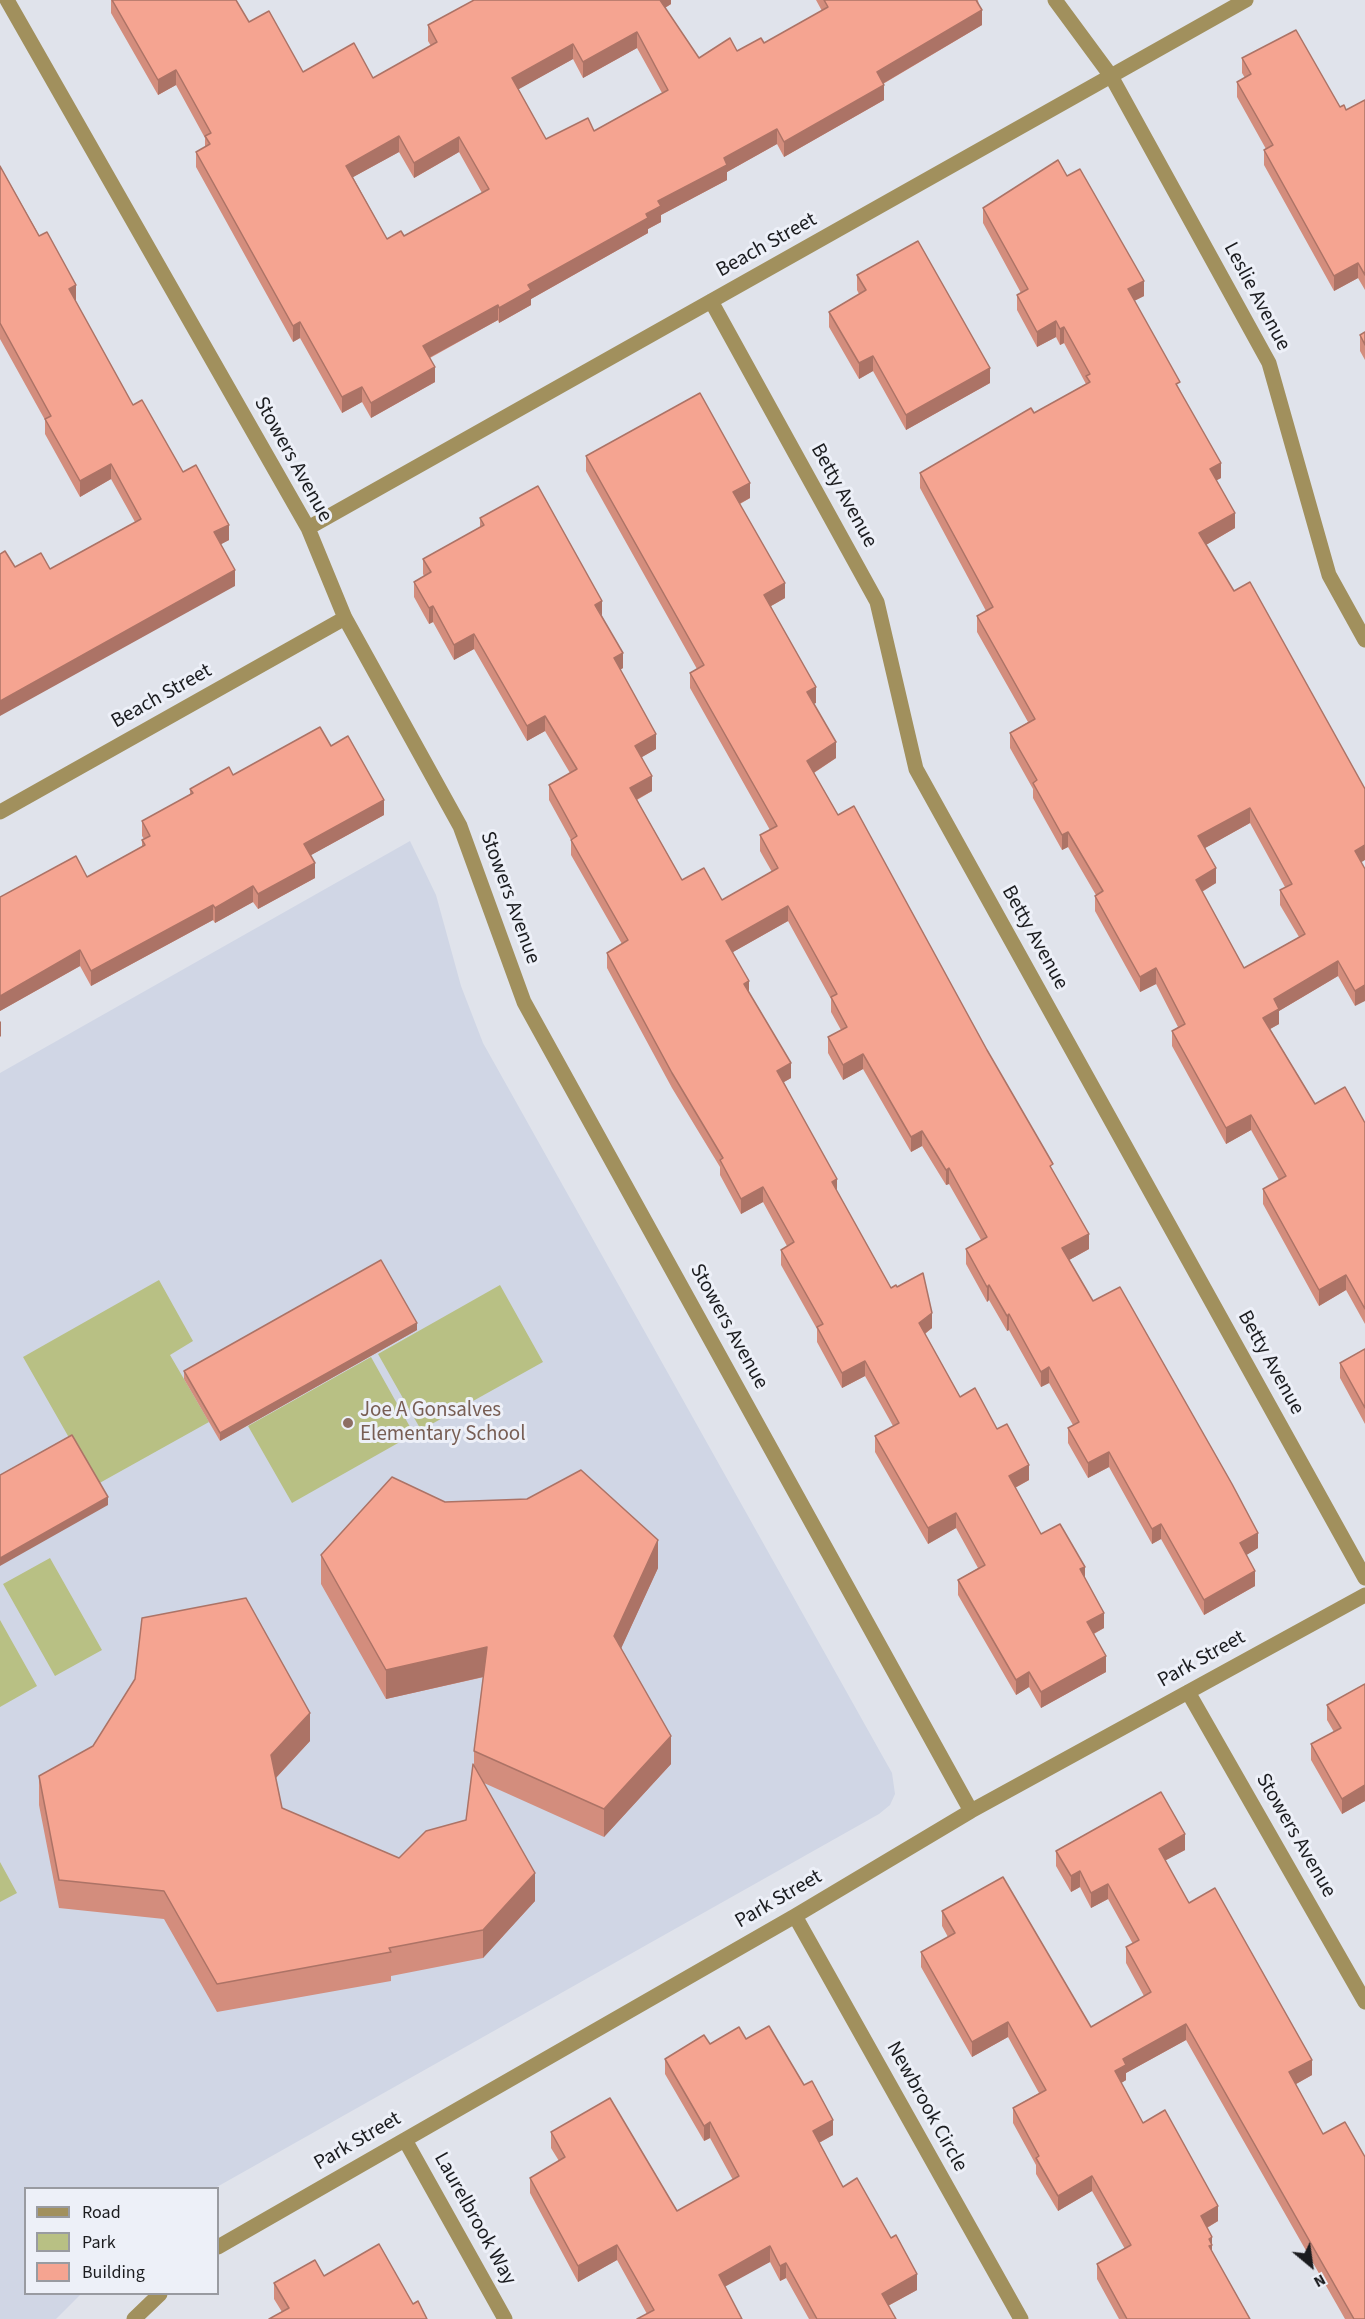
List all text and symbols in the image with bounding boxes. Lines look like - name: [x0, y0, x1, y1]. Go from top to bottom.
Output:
- street label: Beach Street: [712, 208, 822, 284]
- street label: Leslie Avenue: [1217, 239, 1295, 355]
- street label: Stowers Avenue: [247, 393, 337, 527]
- street label: Betty Avenue: [804, 440, 882, 552]
- street label: Beach Street: [107, 659, 217, 735]
- street label: Stowers Avenue: [473, 828, 545, 968]
- street label: Betty Avenue: [995, 882, 1073, 994]
- street label: Stowers Avenue: [683, 1260, 773, 1394]
- street label: Betty Avenue: [1231, 1307, 1309, 1419]
- place label: Joe A Gonsalves Elementary School: [360, 1398, 526, 1448]
- marker: Joe A Gonsalves Elementary School: [341, 1416, 355, 1430]
- street label: Park Street: [1154, 1626, 1250, 1694]
- street label: Stowers Avenue: [1249, 1769, 1341, 1903]
- street label: Park Street: [731, 1865, 827, 1935]
- street label: Newbrook Circle: [880, 2038, 972, 2176]
- street label: Park Street: [310, 2107, 406, 2177]
- street label: Laurelbrook Way: [427, 2148, 521, 2290]
- legend: [24, 2187, 219, 2295]
- text: Road: [82, 2200, 121, 2225]
- text: Park: [82, 2230, 116, 2255]
- north arrow: [1281, 2235, 1341, 2295]
- text: Building: [82, 2260, 145, 2285]
- text: N: [1310, 2269, 1330, 2293]

